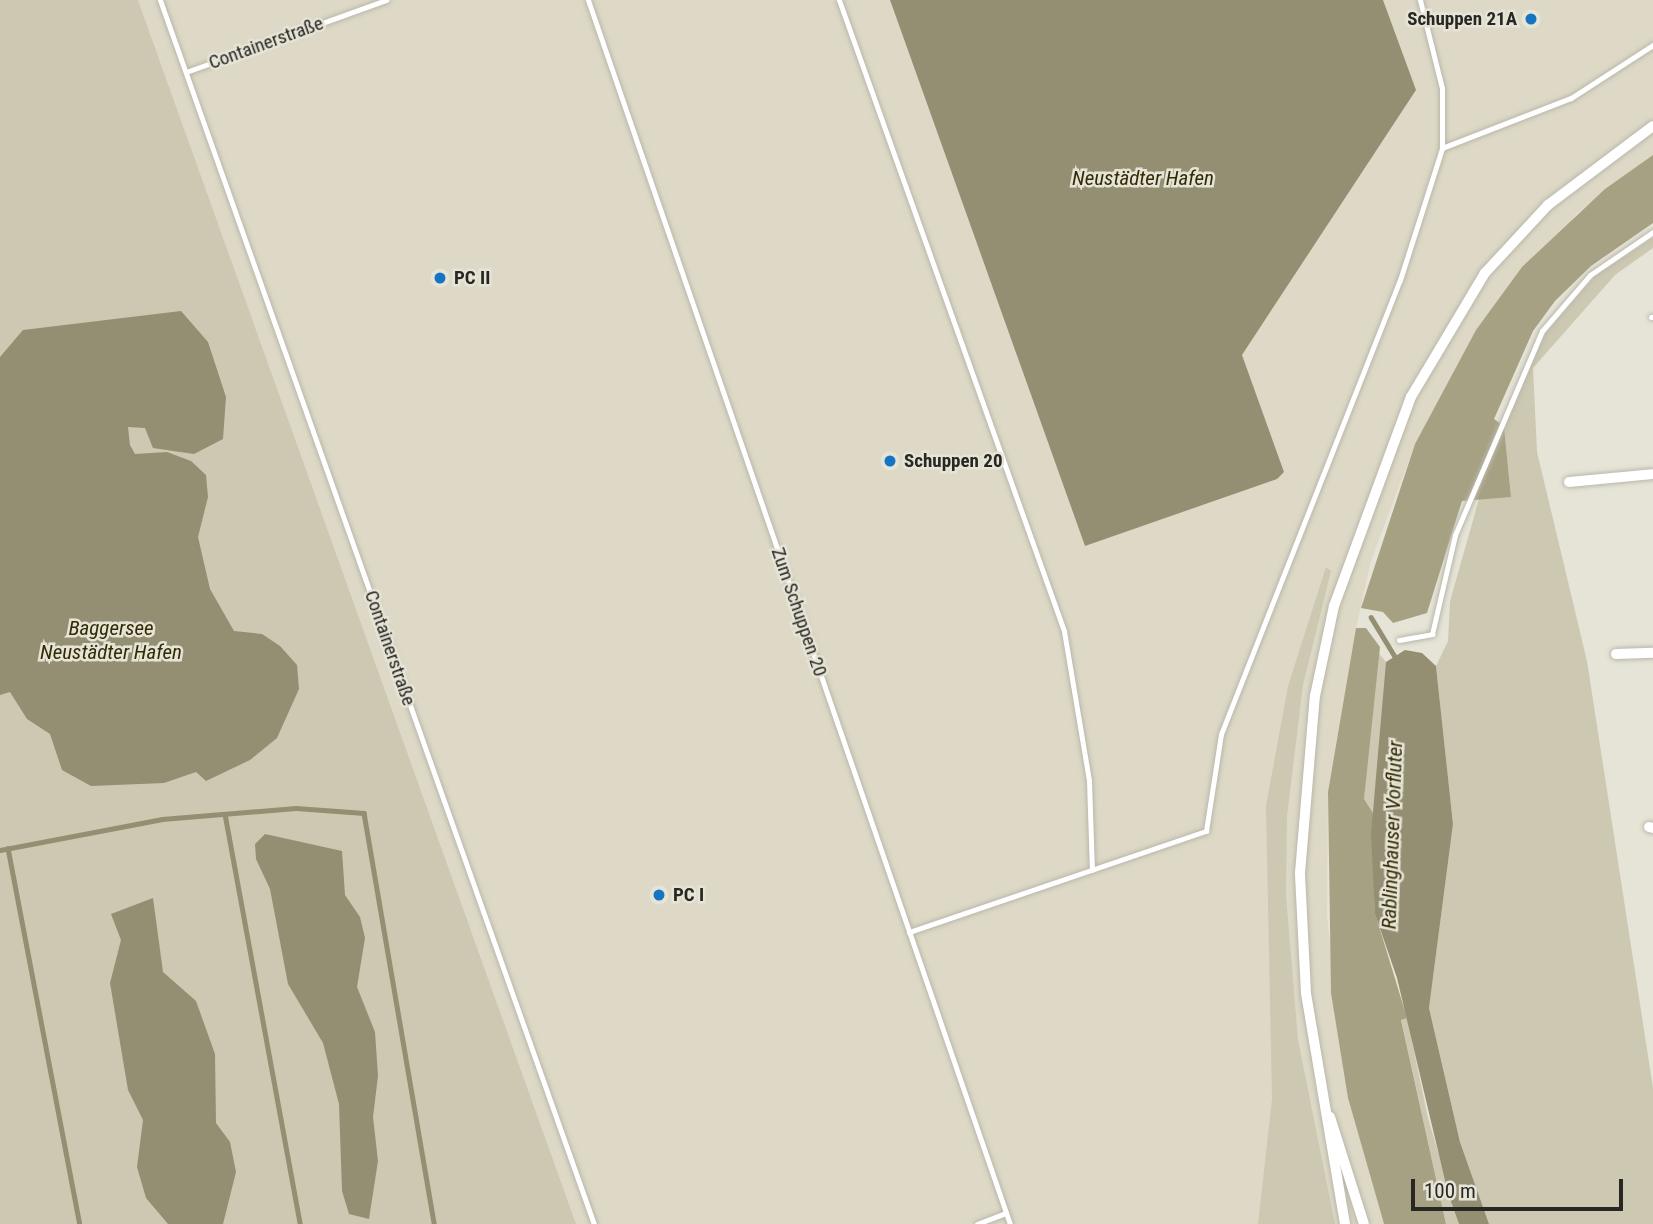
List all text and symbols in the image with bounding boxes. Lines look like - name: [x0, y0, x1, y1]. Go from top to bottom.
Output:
- place label: Schuppen 21A: [1407, 8, 1517, 30]
- marker: Schuppen 21A: [1523, 11, 1539, 27]
- street label: Containerstraße: [206, 12, 326, 74]
- water label: Neustädter Hafen: [1072, 165, 1214, 191]
- place label: PC II: [454, 267, 490, 289]
- marker: PC II: [432, 270, 448, 286]
- place label: Schuppen 20: [904, 450, 1003, 472]
- marker: Schuppen 20: [882, 453, 898, 469]
- street label: Zum Schuppen 20: [766, 545, 832, 679]
- street label: Containerstraße: [360, 587, 420, 709]
- water label: Baggersee Neustädter Hafen: [40, 615, 182, 665]
- water label: Rablinghauser Vorfluter: [1376, 740, 1408, 930]
- place label: PC I: [673, 884, 704, 906]
- marker: PC I: [651, 887, 667, 903]
- scale bar: [1415, 1164, 1627, 1208]
- text: 100 m: [1424, 1179, 1476, 1203]

